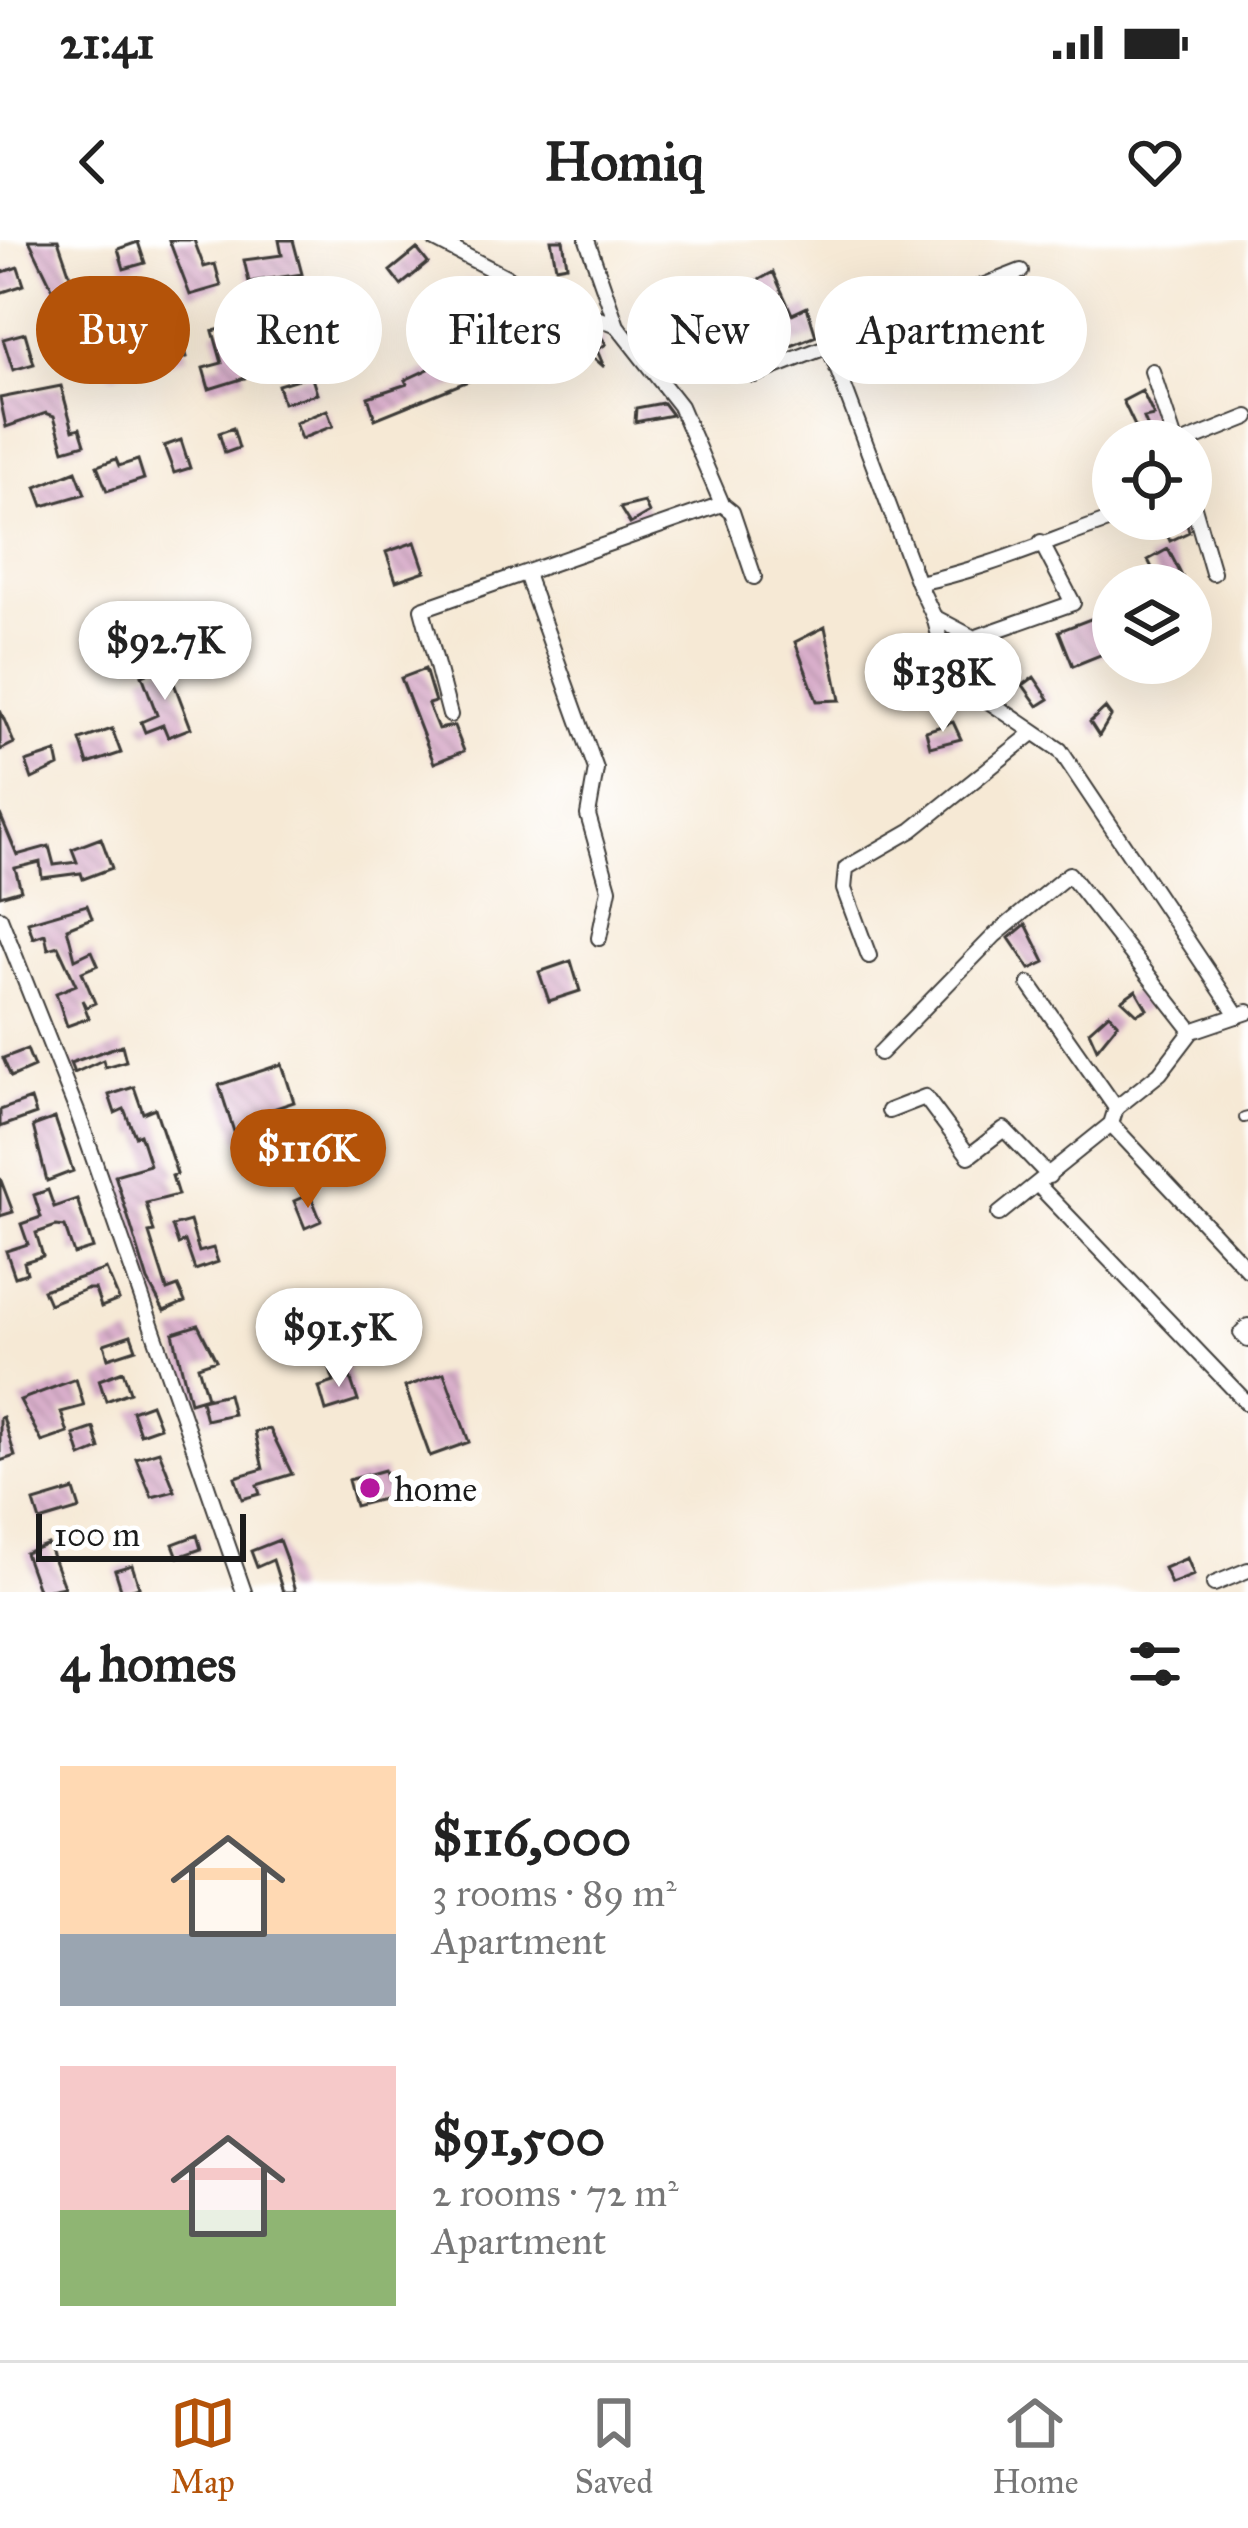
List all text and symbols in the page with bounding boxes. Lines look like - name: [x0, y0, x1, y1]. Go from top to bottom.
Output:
- text: 21:41: [60, 15, 154, 70]
- icon: back: [60, 129, 126, 195]
- text: Homiq: [544, 129, 704, 195]
- icon: heart: [1122, 129, 1188, 195]
- chip: Buy: [36, 276, 190, 384]
- chip: Rent: [214, 276, 382, 384]
- chip: Filters: [406, 276, 603, 384]
- chip: New: [627, 276, 791, 384]
- chip: Apartment: [815, 276, 1087, 384]
- map controls: [1092, 420, 1212, 684]
- button: locate: [1092, 420, 1212, 540]
- button: layers: [1092, 564, 1212, 684]
- pin: $92.7K: [67, 601, 263, 703]
- text: $92.7K: [106, 616, 224, 664]
- pin: $138K: [859, 633, 1027, 735]
- text: $138K: [892, 648, 994, 696]
- pin: $116K: [224, 1109, 392, 1211]
- text: $116K: [257, 1124, 359, 1172]
- pin: $91.5K: [241, 1288, 437, 1390]
- text: $91.5K: [283, 1303, 395, 1351]
- place label: home: [394, 1467, 477, 1511]
- marker: home: [357, 1475, 383, 1501]
- scale bar: [36, 1508, 246, 1561]
- text: 100 m: [54, 1515, 140, 1555]
- icon: filters: [1122, 1631, 1188, 1697]
- text: 4 homes: [60, 1633, 236, 1695]
- text: $116,000: [432, 1807, 631, 1869]
- icon: home: [156, 1814, 300, 1958]
- text: 3 rooms · 89 m²: [432, 1869, 677, 1917]
- text: Apartment: [432, 1917, 606, 1965]
- text: $91,500: [432, 2107, 605, 2169]
- icon: home: [156, 2114, 300, 2258]
- text: 2 rooms · 72 m²: [432, 2169, 679, 2217]
- text: Apartment: [432, 2217, 606, 2265]
- tab: Map: [170, 2390, 236, 2502]
- tab: Saved: [575, 2390, 653, 2502]
- tab: Home: [992, 2390, 1078, 2502]

